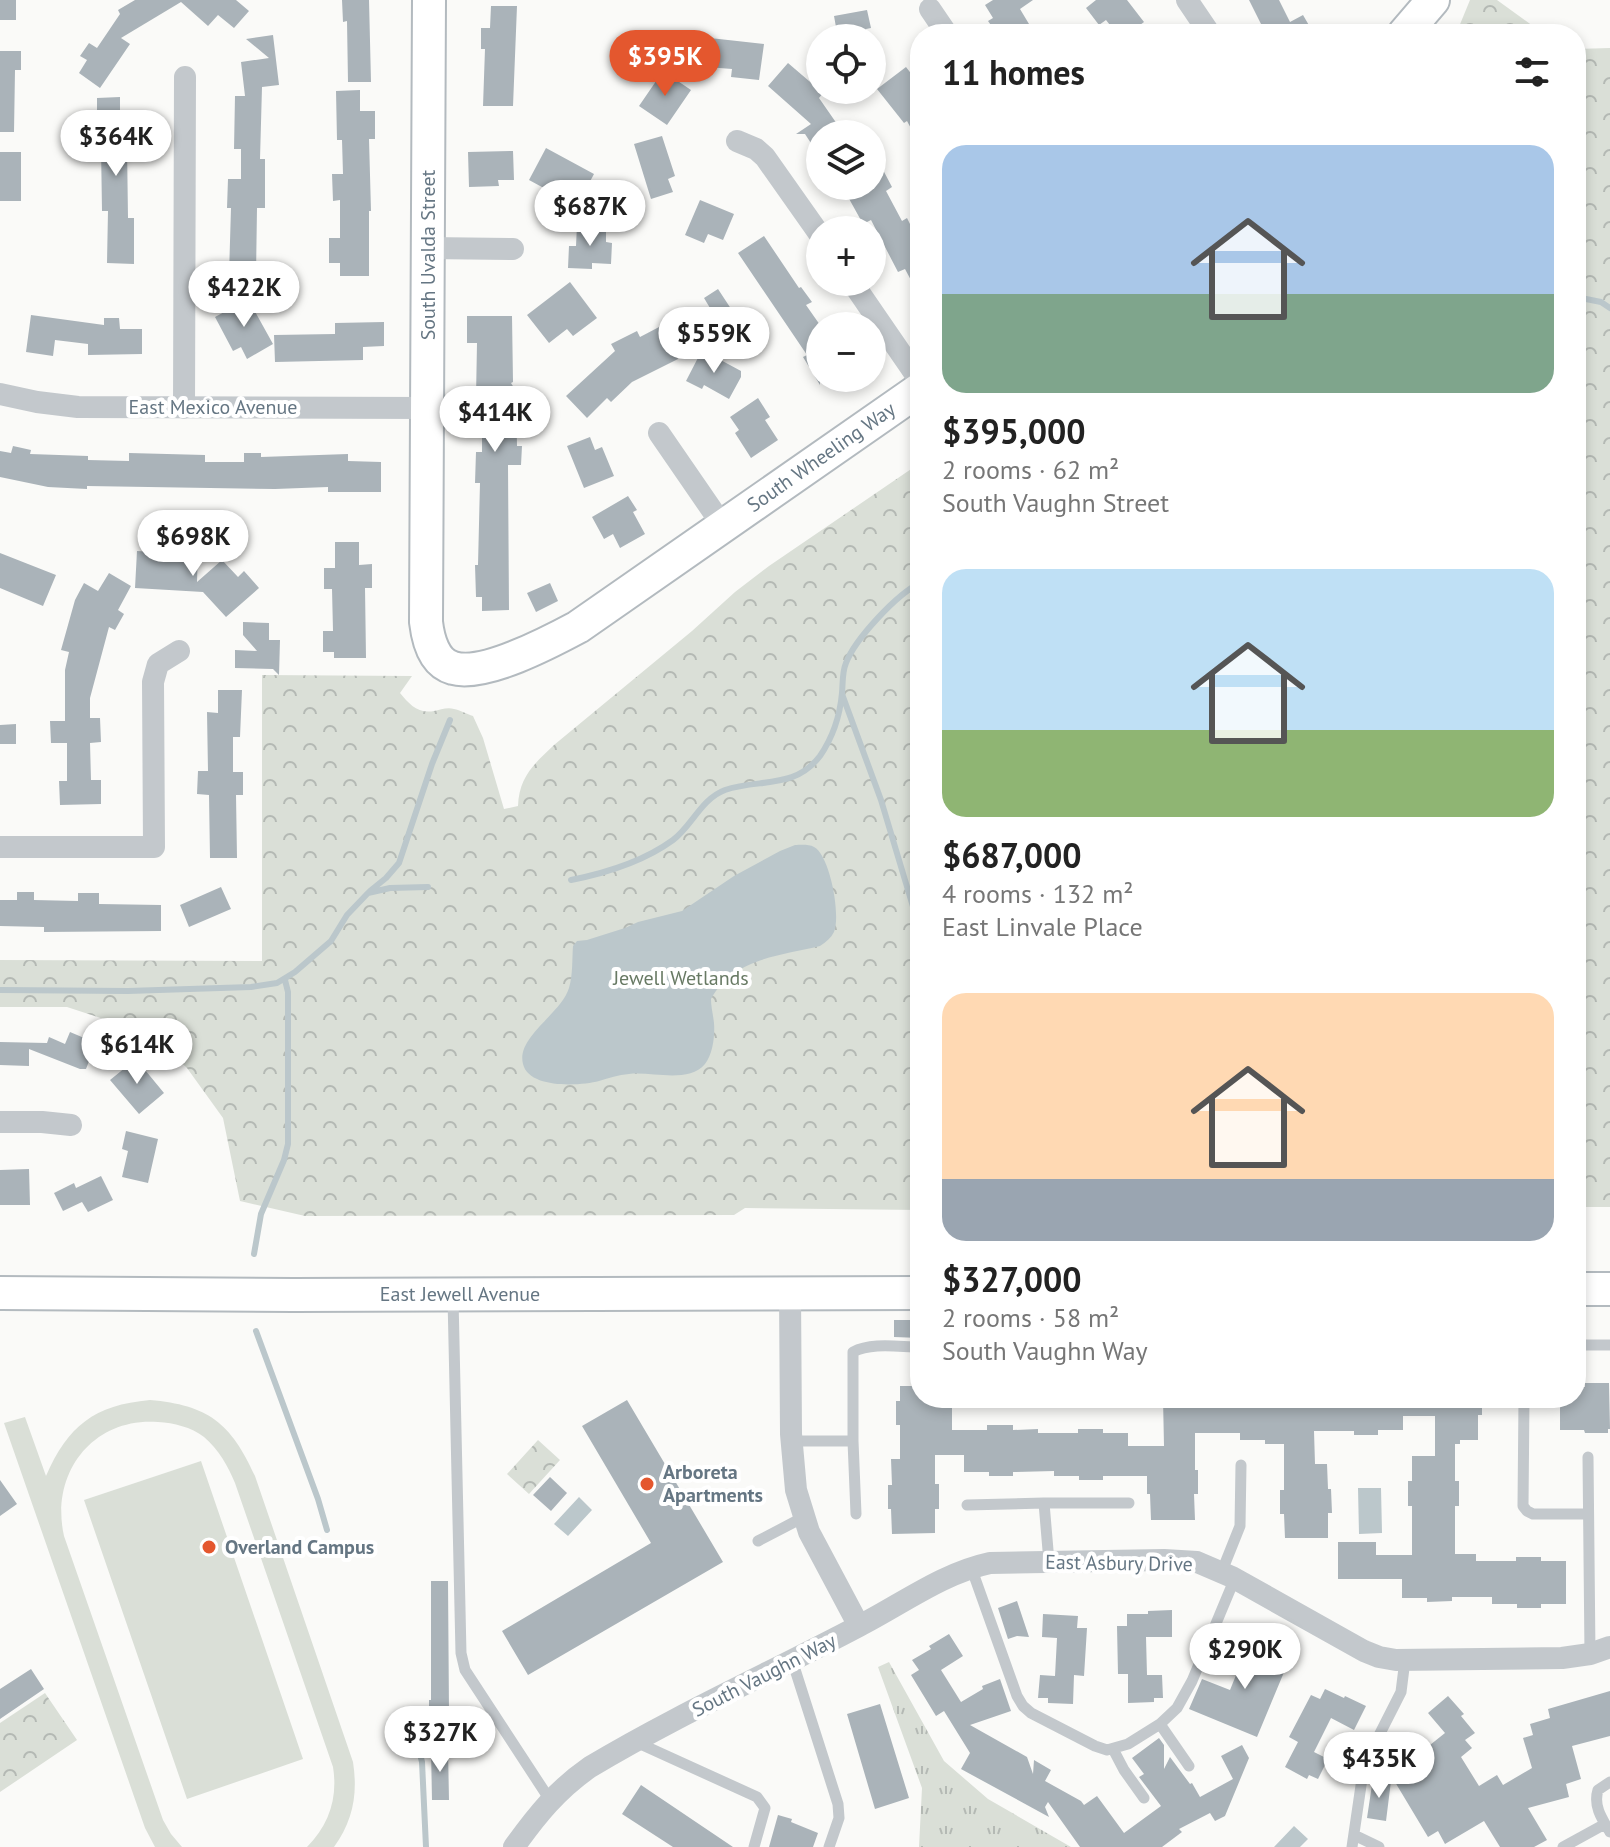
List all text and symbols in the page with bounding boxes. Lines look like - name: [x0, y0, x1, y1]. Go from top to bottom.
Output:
- map controls: [806, 24, 886, 392]
- button: locate: [806, 24, 886, 104]
- pin: $395K: [609, 30, 721, 98]
- text: $395K: [627, 39, 703, 72]
- text: 11 homes: [942, 50, 1085, 94]
- icon: filters: [1510, 50, 1554, 94]
- pin: $364K: [60, 110, 172, 178]
- text: $364K: [78, 119, 154, 152]
- button: layers: [806, 120, 886, 200]
- street label: South Uvalda Street: [415, 169, 441, 340]
- pin: $687K: [534, 180, 646, 248]
- text: $687K: [552, 189, 628, 222]
- icon: home: [1176, 197, 1320, 341]
- button: +: [806, 216, 886, 296]
- pin: $422K: [188, 261, 300, 329]
- text: $422K: [206, 270, 282, 303]
- pin: $559K: [658, 307, 770, 375]
- button: −: [806, 312, 886, 392]
- text: $559K: [676, 316, 752, 349]
- pin: $414K: [439, 386, 551, 454]
- street label: East Mexico Avenue: [129, 394, 297, 420]
- text: $414K: [457, 395, 533, 428]
- street label: South Wheeling Way: [742, 396, 901, 518]
- text: $395,000: [942, 409, 1086, 453]
- text: 2 rooms · 62 m²: [942, 453, 1119, 486]
- text: South Vaughn Street: [942, 486, 1169, 519]
- pin: $698K: [137, 510, 249, 578]
- text: $698K: [155, 519, 231, 552]
- icon: home: [1176, 621, 1320, 765]
- text: $687,000: [942, 833, 1081, 877]
- text: 4 rooms · 132 m²: [942, 877, 1134, 910]
- text: East Linvale Place: [942, 910, 1143, 943]
- park label: Jewell Wetlands: [612, 965, 749, 991]
- pin: $614K: [81, 1018, 193, 1086]
- text: $614K: [99, 1027, 175, 1060]
- icon: home: [1176, 1045, 1320, 1189]
- text: $327,000: [942, 1257, 1081, 1301]
- street label: East Jewell Avenue: [380, 1281, 540, 1307]
- text: 2 rooms · 58 m²: [942, 1301, 1119, 1334]
- text: South Vaughn Way: [942, 1334, 1148, 1367]
- place label: Arboreta Apartments: [663, 1459, 763, 1508]
- marker: Arboreta Apartments: [638, 1475, 656, 1493]
- place label: Overland Campus: [225, 1534, 374, 1560]
- marker: Overland Campus: [200, 1538, 218, 1556]
- street label: East Asbury Drive: [1045, 1549, 1193, 1577]
- pin: $290K: [1189, 1623, 1301, 1691]
- street label: South Vaughn Way: [688, 1627, 841, 1722]
- text: $290K: [1207, 1632, 1283, 1665]
- pin: $327K: [384, 1706, 496, 1774]
- text: $327K: [402, 1715, 478, 1748]
- pin: $435K: [1323, 1732, 1435, 1800]
- text: $435K: [1341, 1741, 1417, 1774]

